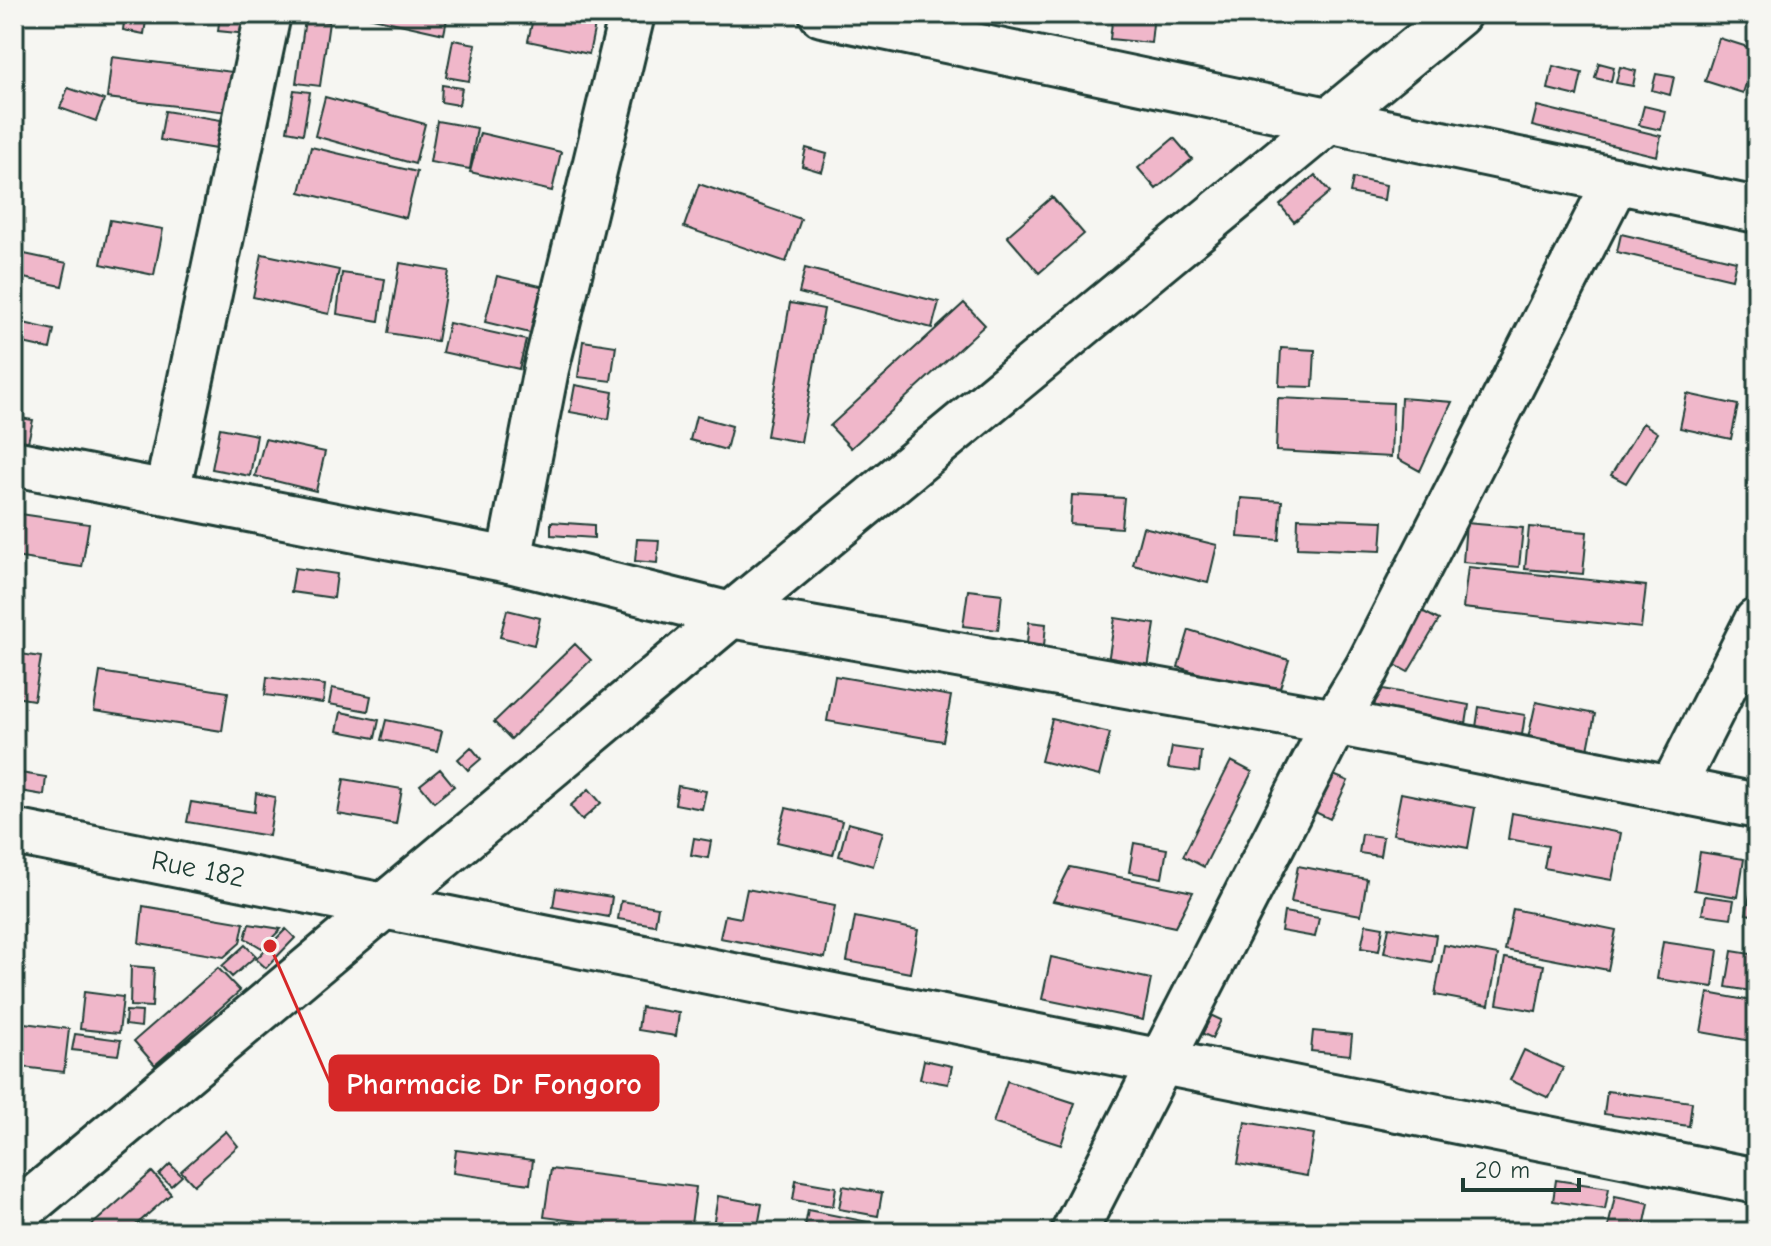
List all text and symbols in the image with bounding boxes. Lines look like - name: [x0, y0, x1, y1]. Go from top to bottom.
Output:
- street label: Rue 182: [149, 844, 248, 894]
- callout: Pharmacie Dr Fongoro: [330, 1056, 658, 1110]
- text: Pharmacie Dr Fongoro: [346, 1067, 642, 1102]
- scale bar: [1463, 1142, 1579, 1192]
- text: 20 m: [1475, 1156, 1530, 1184]

